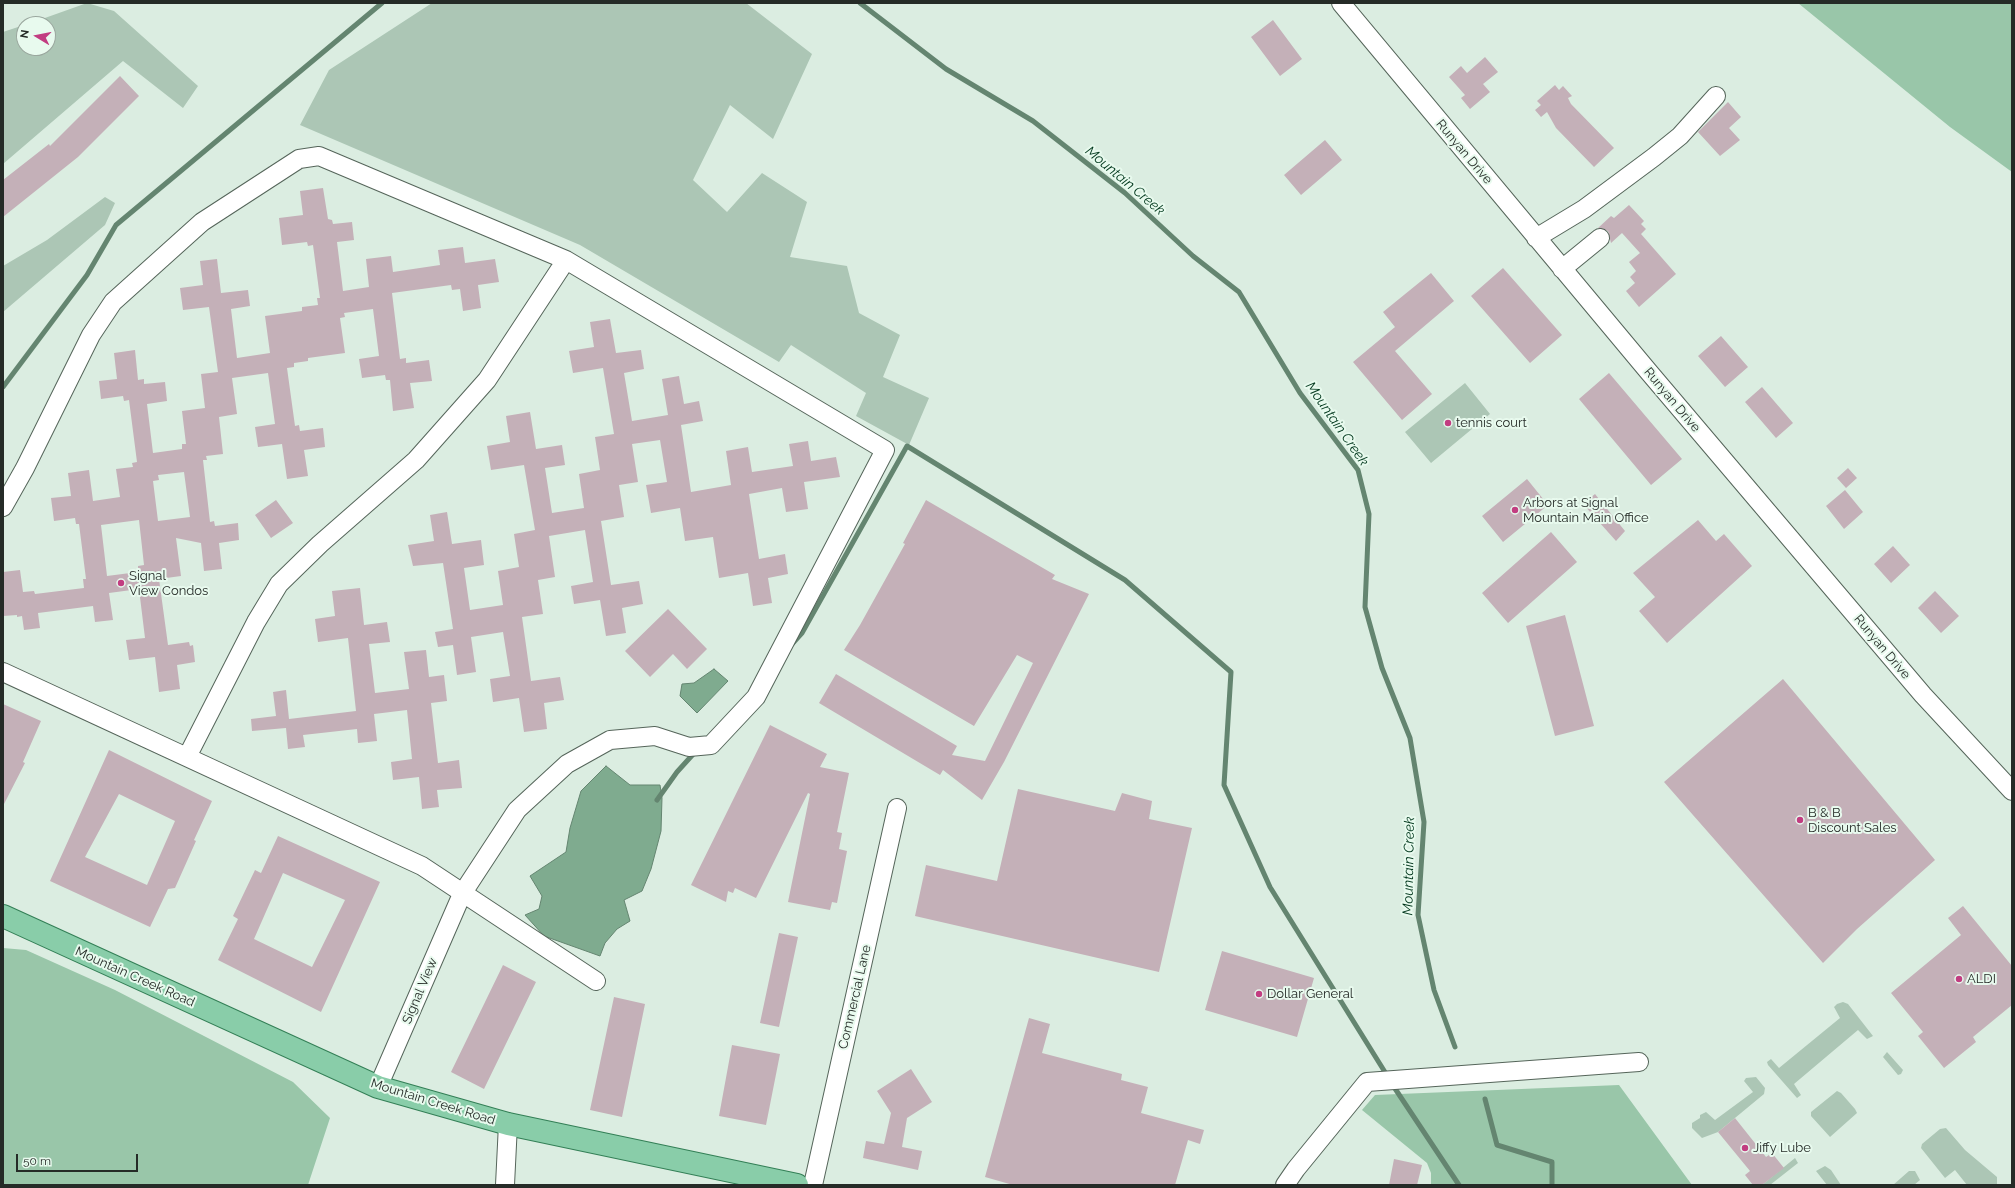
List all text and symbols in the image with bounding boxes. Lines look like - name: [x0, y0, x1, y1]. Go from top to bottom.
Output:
- north arrow: [16, 16, 56, 56]
- text: N: [18, 29, 32, 39]
- street label: Runyan Drive: [1433, 117, 1495, 187]
- water label: Mountain Creek: [1082, 143, 1168, 219]
- street label: Runyan Drive: [1641, 365, 1703, 435]
- water label: Mountain Creek: [1302, 379, 1372, 469]
- place label: tennis court: [1456, 415, 1527, 431]
- marker: tennis court: [1443, 418, 1453, 428]
- place label: Arbors at Signal Mountain Main Office: [1523, 495, 1649, 526]
- marker: Arbors at Signal Mountain Main Office: [1510, 505, 1520, 515]
- place label: Signal View Condos: [129, 568, 208, 599]
- marker: Signal View Condos: [116, 578, 126, 588]
- street label: Runyan Drive: [1851, 612, 1913, 682]
- place label: B & B Discount Sales: [1808, 805, 1897, 836]
- marker: B & B Discount Sales: [1795, 815, 1805, 825]
- water label: Mountain Creek: [1400, 817, 1418, 915]
- street label: Commercial Lane: [835, 943, 875, 1051]
- street label: Mountain Creek Road: [73, 944, 197, 1010]
- street label: Signal View: [399, 956, 441, 1026]
- place label: ALDI: [1967, 971, 1996, 987]
- marker: ALDI: [1954, 974, 1964, 984]
- place label: Dollar General: [1267, 986, 1353, 1002]
- marker: Dollar General: [1254, 989, 1264, 999]
- street label: Mountain Creek Road: [369, 1076, 497, 1128]
- place label: Jiffy Lube: [1753, 1140, 1811, 1156]
- marker: Jiffy Lube: [1740, 1143, 1750, 1153]
- scale bar: [18, 1146, 140, 1172]
- text: 50 m: [23, 1154, 51, 1168]

